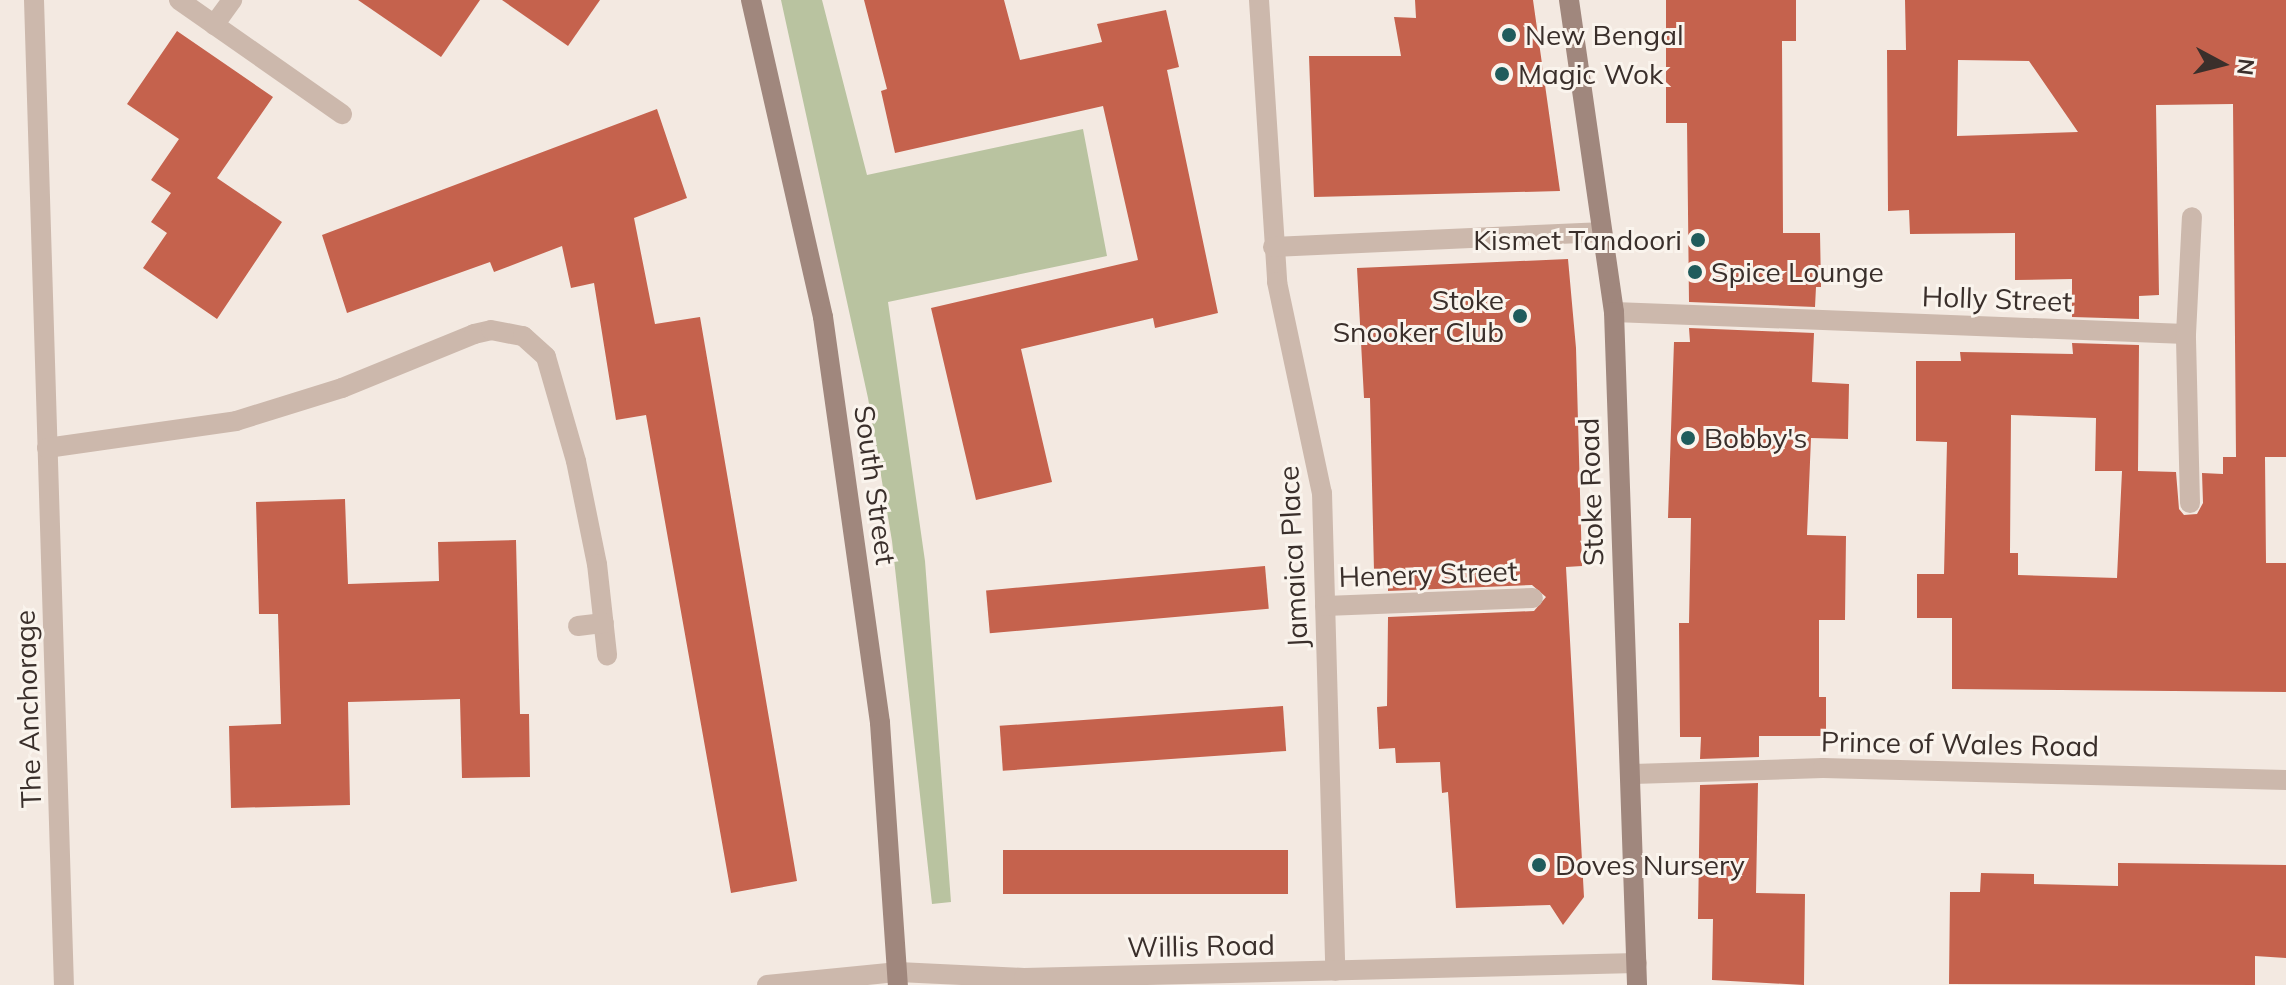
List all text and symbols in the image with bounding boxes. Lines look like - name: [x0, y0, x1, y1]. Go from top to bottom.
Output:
- place label: New Bengal: [1525, 18, 1684, 52]
- north arrow: [2182, 24, 2262, 104]
- marker: New Bengal: [1500, 26, 1518, 44]
- place label: Magic Wok: [1518, 57, 1663, 91]
- text: N: [2231, 57, 2261, 77]
- marker: Magic Wok: [1493, 65, 1511, 83]
- place label: Kismet Tandoori: [1473, 223, 1682, 257]
- marker: Kismet Tandoori: [1689, 231, 1707, 249]
- place label: Spice Lounge: [1711, 255, 1884, 289]
- marker: Spice Lounge: [1686, 263, 1704, 281]
- street label: Holly Street: [1921, 280, 2073, 318]
- place label: Stoke Snooker Club: [1333, 283, 1504, 349]
- marker: Stoke Snooker Club: [1511, 307, 1529, 325]
- street label: South Street: [847, 403, 903, 567]
- street label: Stoke Road: [1572, 417, 1610, 567]
- place label: Bobby's: [1704, 421, 1807, 455]
- marker: Bobby's: [1679, 429, 1697, 447]
- street label: Jamaica Place: [1271, 465, 1315, 649]
- street label: Henery Street: [1338, 554, 1518, 594]
- street label: The Anchorage: [8, 609, 48, 809]
- street label: Prince of Wales Road: [1821, 725, 2099, 763]
- place label: Doves Nursery: [1555, 848, 1745, 882]
- marker: Doves Nursery: [1530, 856, 1548, 874]
- street label: Willis Road: [1127, 928, 1275, 964]

